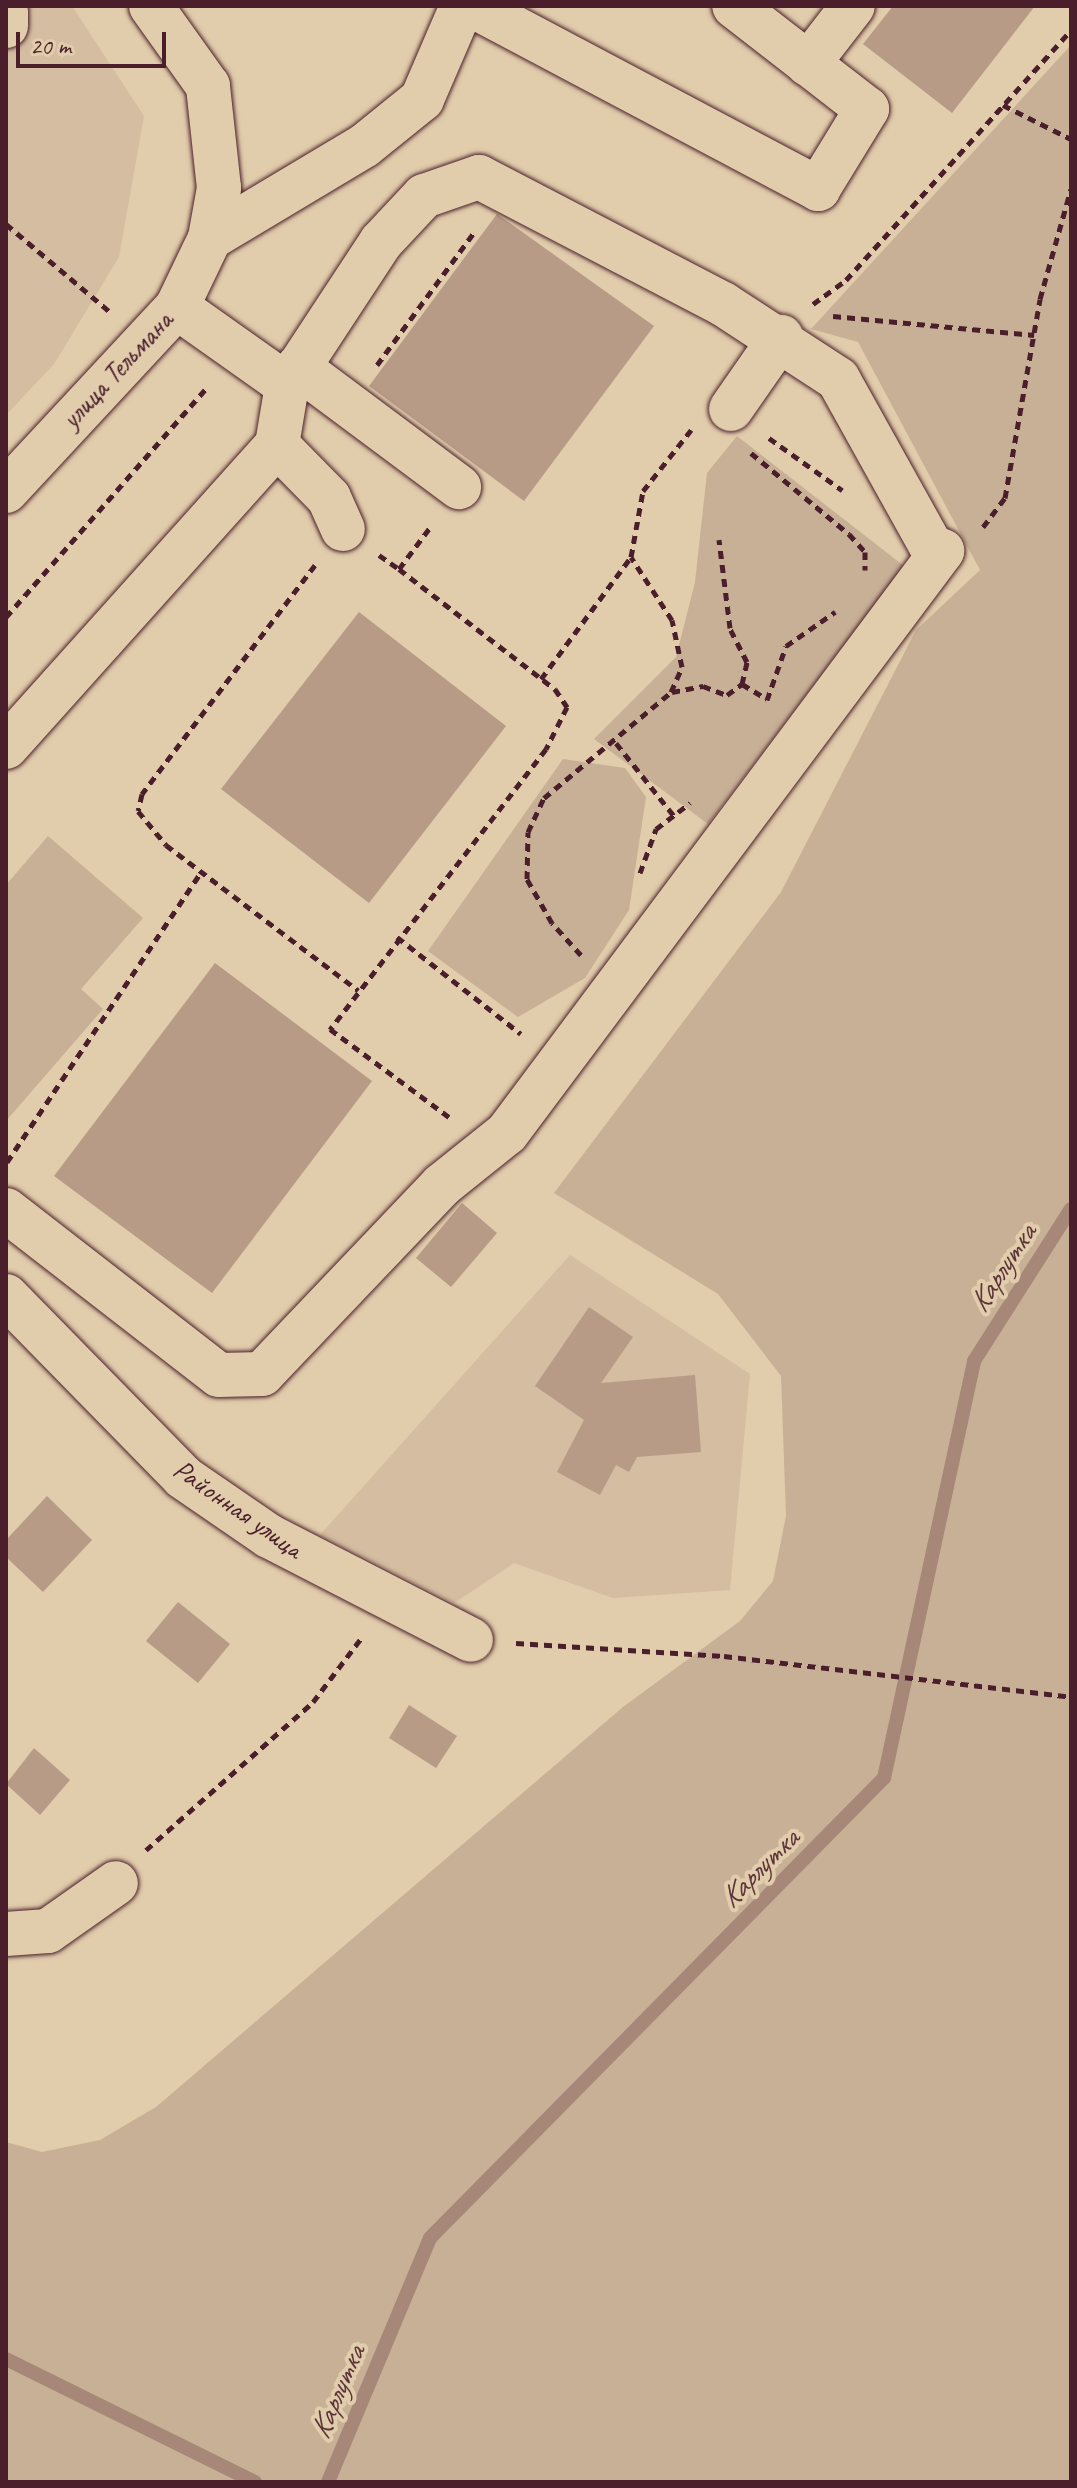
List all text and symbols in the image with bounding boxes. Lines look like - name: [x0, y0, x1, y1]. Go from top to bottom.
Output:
- scale bar: [20, 16, 170, 66]
- text: 20 m: [30, 31, 71, 61]
- street label: улица Тельмана: [55, 305, 179, 435]
- water label: Карлутка: [960, 1217, 1044, 1319]
- street label: Районная улица: [167, 1452, 309, 1566]
- water label: Карлутка: [712, 1821, 806, 1915]
- water label: Карлутка: [301, 2340, 373, 2444]

